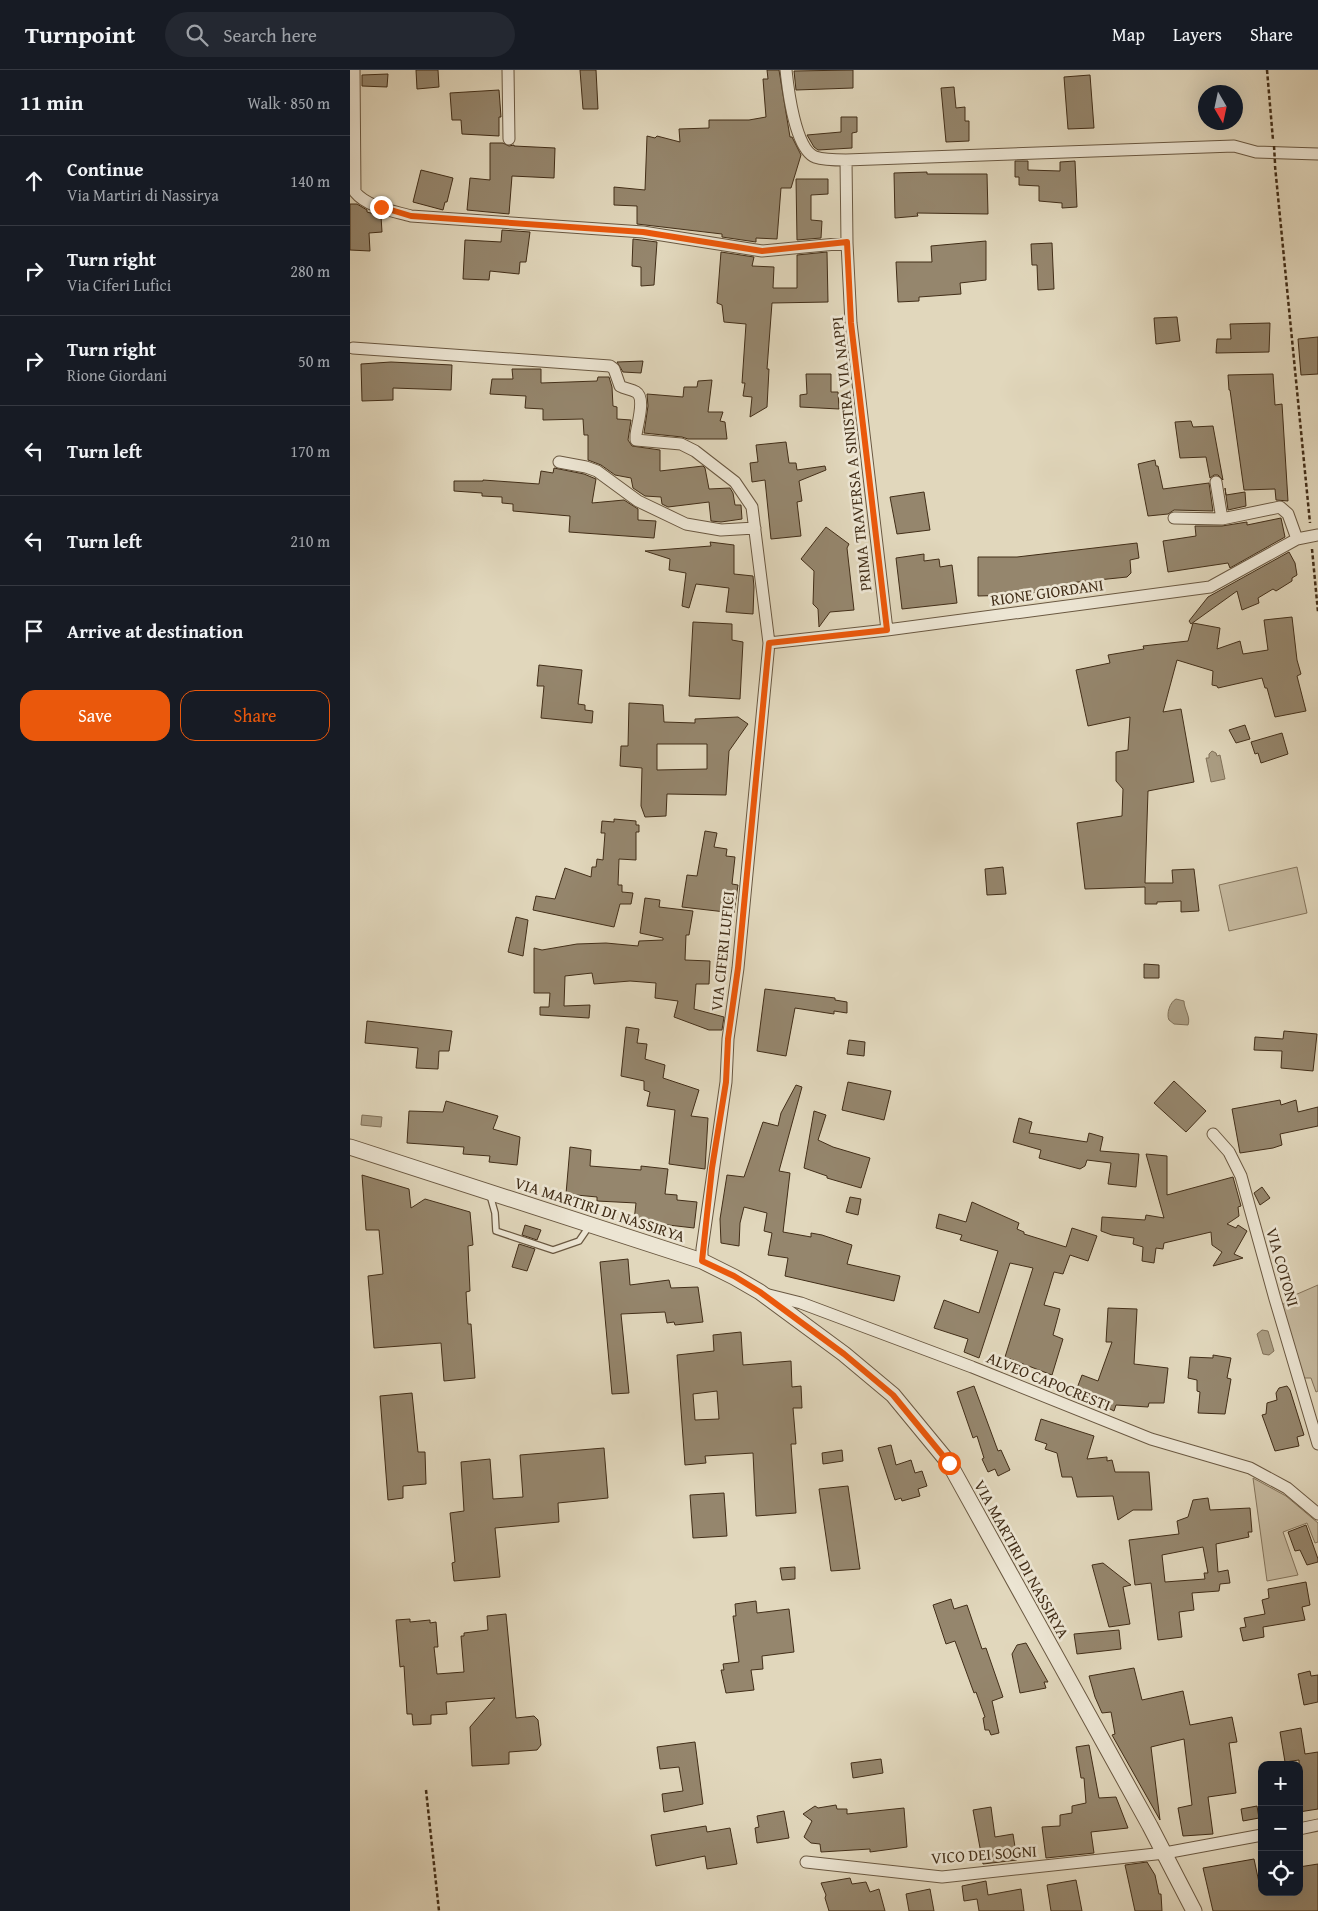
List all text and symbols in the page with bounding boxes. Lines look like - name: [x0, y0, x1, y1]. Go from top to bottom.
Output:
- search box: [165, 12, 515, 57]
- text: Turnpoint: [25, 17, 135, 52]
- icon: search: [183, 21, 211, 49]
- text: Search here: [223, 21, 317, 49]
- text: Map: [1112, 21, 1145, 48]
- text: Layers: [1173, 21, 1222, 48]
- text: Share: [1250, 21, 1293, 48]
- north arrow: [1198, 85, 1243, 130]
- text: 11 min: [20, 87, 83, 118]
- text: Walk · 850 m: [247, 91, 330, 115]
- text: Continue: [67, 155, 144, 183]
- icon: ahead: [20, 167, 48, 195]
- text: 140 m: [290, 169, 330, 193]
- text: Via Martiri di Nassirya: [67, 183, 219, 207]
- route end: [370, 196, 393, 219]
- text: Turn right: [67, 245, 156, 273]
- icon: right: [20, 257, 48, 285]
- text: 280 m: [290, 259, 330, 283]
- text: Via Ciferi Lufici: [67, 273, 171, 297]
- street label: PRIMA TRAVERSA A SINISTRA VIA NAPPI: [825, 315, 877, 593]
- text: Turn right: [67, 335, 156, 363]
- icon: right: [20, 347, 48, 375]
- text: 50 m: [298, 349, 330, 373]
- text: Rione Giordani: [67, 363, 167, 387]
- icon: left: [20, 437, 48, 465]
- text: Turn left: [67, 437, 142, 465]
- text: 170 m: [290, 439, 330, 463]
- icon: left: [20, 527, 48, 555]
- text: Turn left: [67, 527, 142, 555]
- text: 210 m: [290, 529, 330, 553]
- street label: RIONE GIORDANI: [989, 572, 1105, 612]
- icon: arrive: [20, 617, 48, 645]
- text: Arrive at destination: [67, 617, 243, 645]
- button: Save: [20, 690, 170, 741]
- button: Share: [180, 690, 330, 741]
- street label: VIA CIFERI LUFICI: [704, 890, 740, 1012]
- street label: VIA MARTIRI DI NASSIRYA: [512, 1170, 689, 1248]
- street label: VIA COTONI: [1260, 1225, 1306, 1309]
- street label: ALVEO CAPOCRESTI: [983, 1345, 1115, 1417]
- route start: [938, 1452, 961, 1475]
- street label: VIA MARTIRI DI NASSIRYA: [968, 1475, 1076, 1643]
- map controls: [1258, 1761, 1303, 1896]
- button: +: [1258, 1761, 1303, 1806]
- button: −: [1258, 1806, 1303, 1851]
- street label: VICO DEI SOGNI: [930, 1838, 1038, 1870]
- button: locate: [1258, 1851, 1303, 1896]

